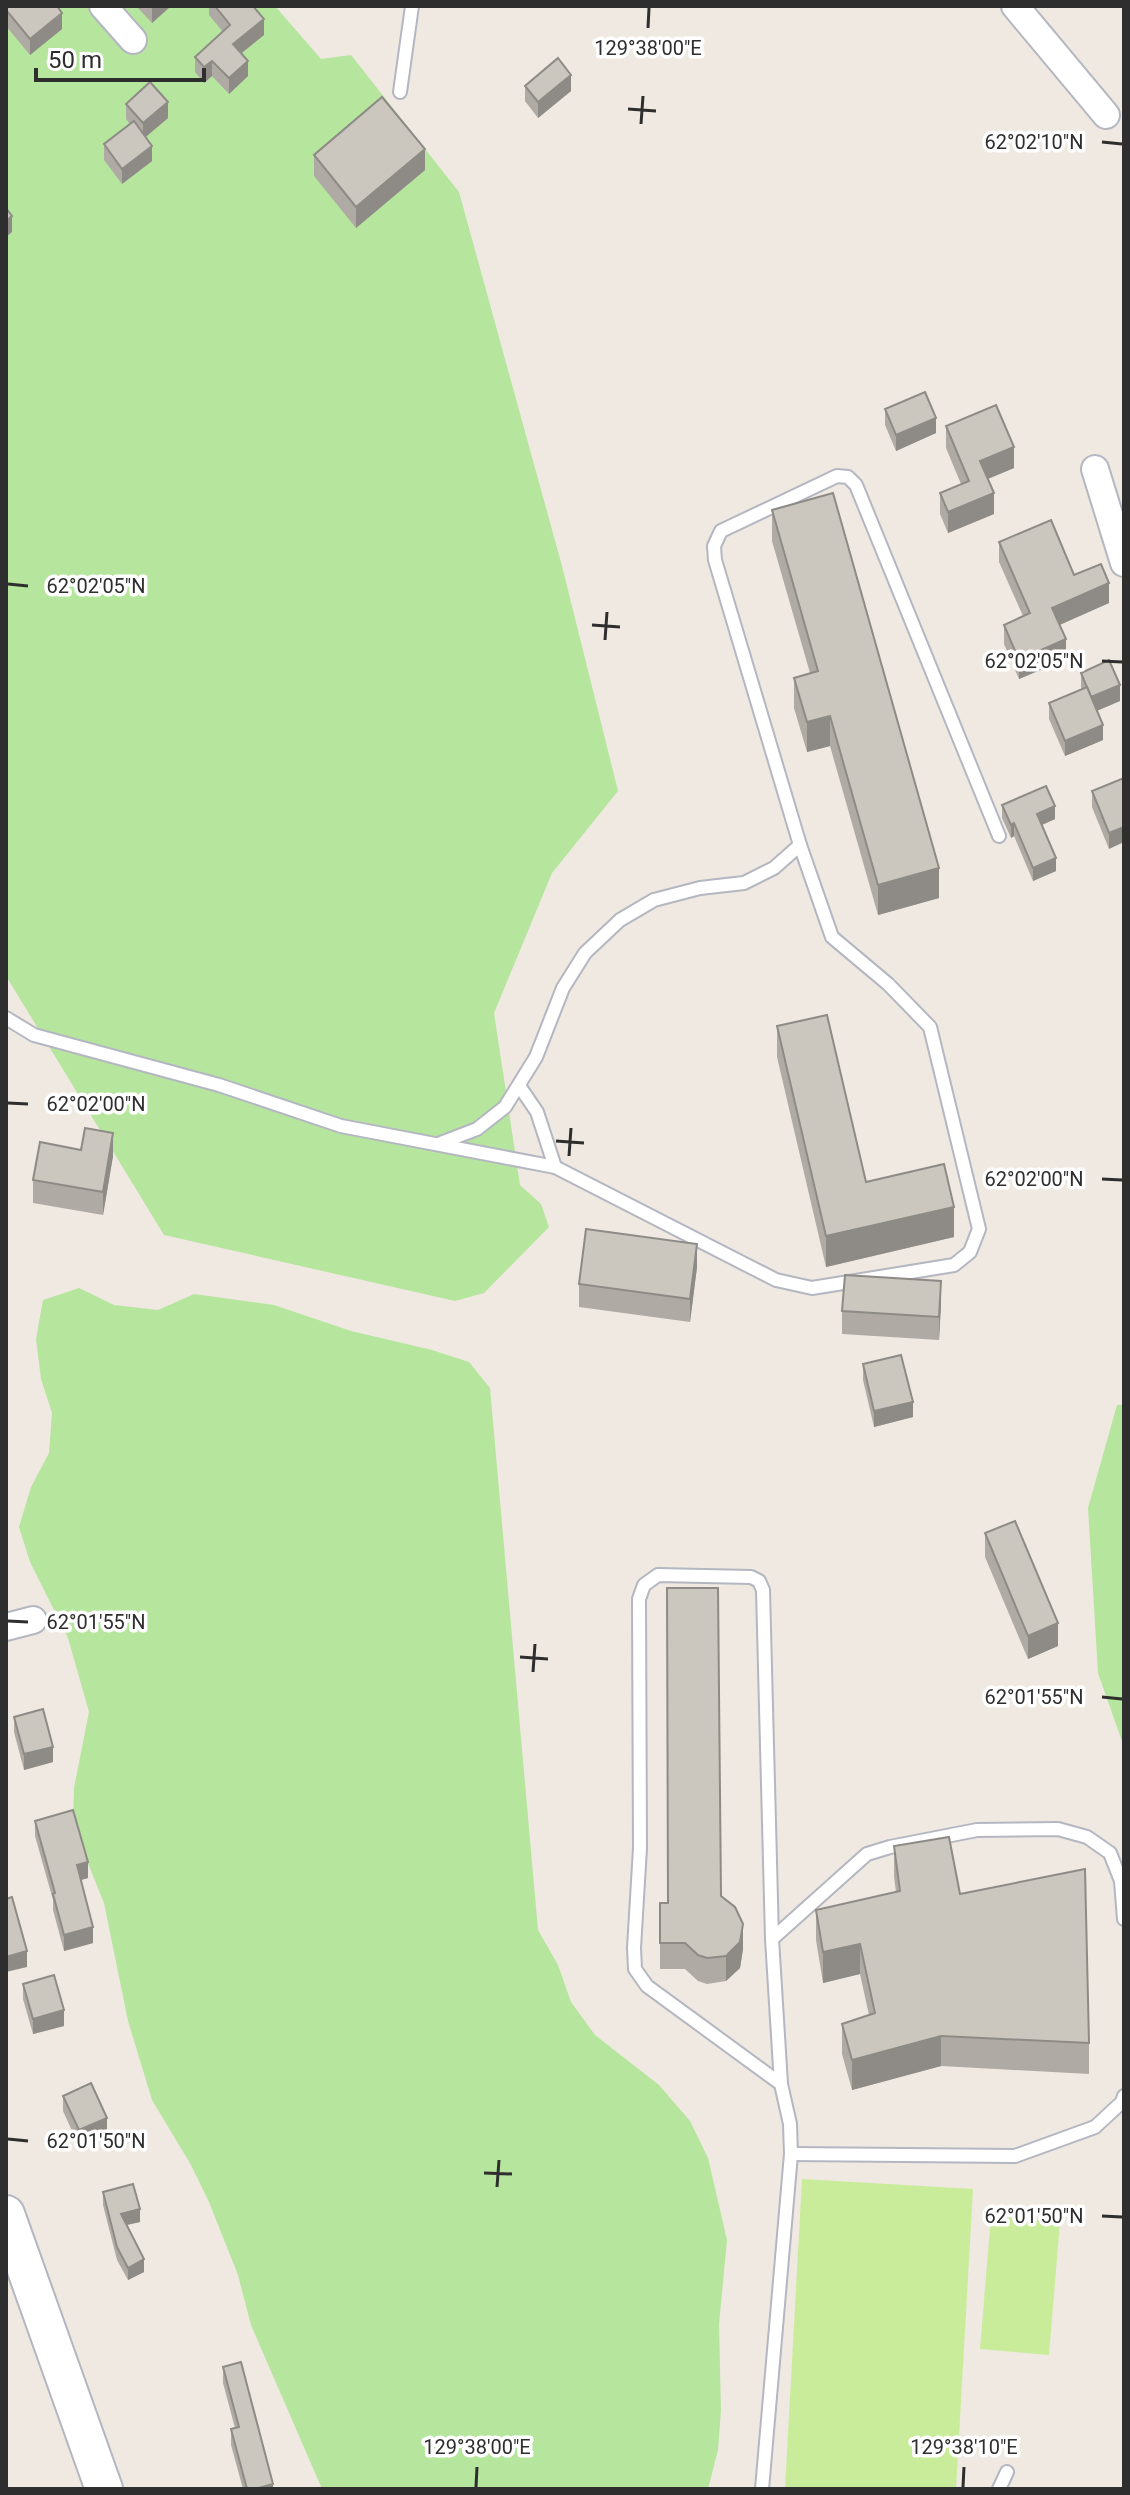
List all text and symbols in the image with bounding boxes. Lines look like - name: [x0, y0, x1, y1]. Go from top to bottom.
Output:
- scale bar: [36, 32, 204, 82]
- text: 129°38'00"E: [594, 36, 702, 60]
- text: 50 m: [48, 46, 102, 74]
- text: 62°02'10"N: [984, 130, 1084, 154]
- text: 62°02'05"N: [46, 574, 146, 598]
- text: 62°02'05"N: [984, 649, 1084, 673]
- text: 62°02'00"N: [46, 1092, 146, 1116]
- text: 62°02'00"N: [984, 1167, 1084, 1191]
- text: 62°01'55"N: [46, 1610, 146, 1634]
- text: 62°01'55"N: [984, 1685, 1084, 1709]
- text: 62°01'50"N: [46, 2129, 146, 2153]
- text: 62°01'50"N: [984, 2204, 1084, 2228]
- text: 129°38'00"E: [423, 2435, 531, 2459]
- text: 129°38'10"E: [910, 2435, 1018, 2459]

